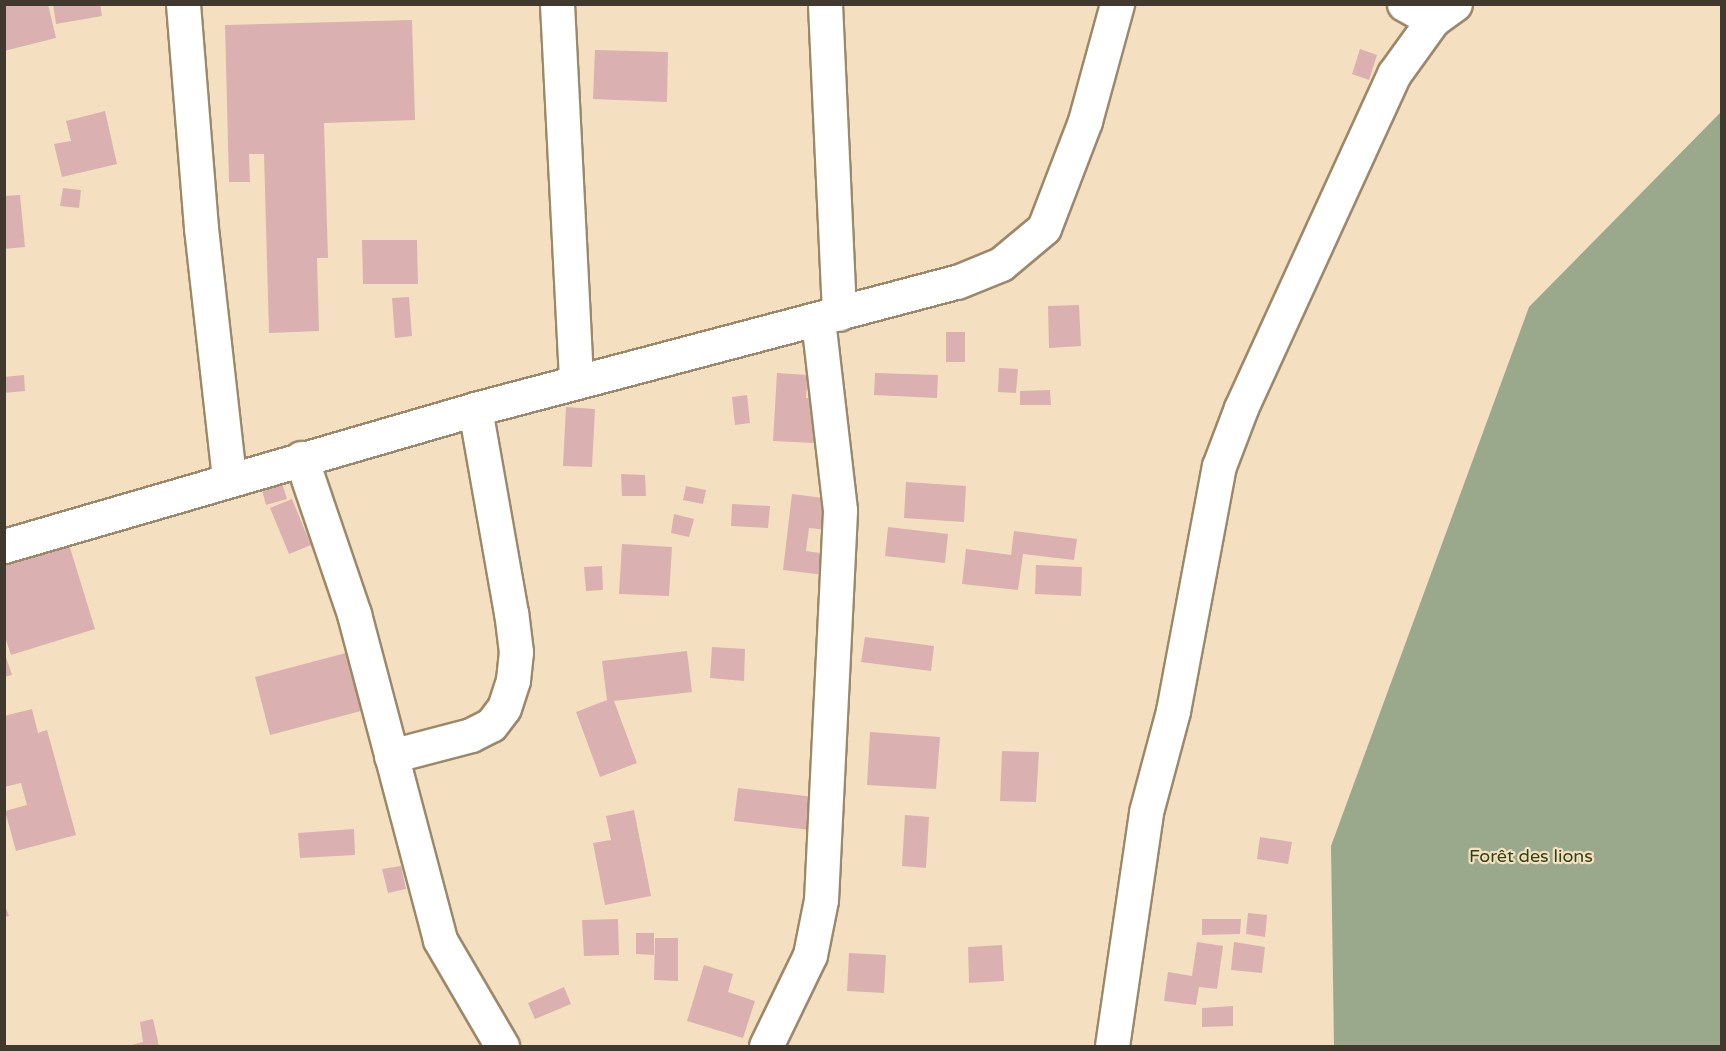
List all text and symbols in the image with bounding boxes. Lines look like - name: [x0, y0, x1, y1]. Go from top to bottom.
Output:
- park label: Forêt des lions: [1469, 845, 1593, 867]

